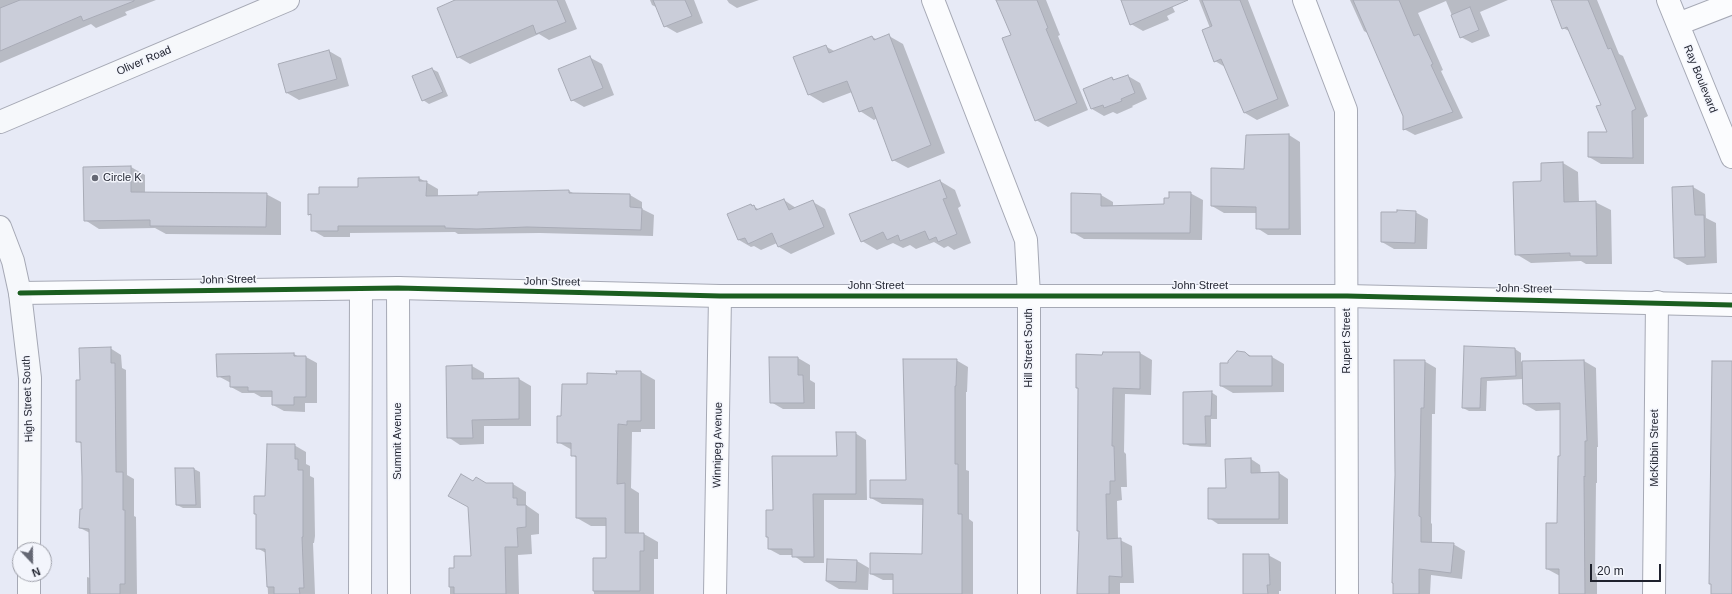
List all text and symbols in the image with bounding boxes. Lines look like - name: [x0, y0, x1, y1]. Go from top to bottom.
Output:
- street label: Ray Boulevard: [1680, 43, 1720, 115]
- street label: Oliver Road: [115, 44, 173, 78]
- place label: Circle K: [103, 171, 142, 185]
- marker: Circle K: [90, 173, 100, 183]
- street label: John Street: [200, 273, 256, 287]
- street label: John Street: [524, 275, 580, 289]
- street label: John Street: [848, 279, 904, 293]
- street label: John Street: [1172, 279, 1228, 293]
- street label: John Street: [1496, 282, 1552, 296]
- street label: Hill Street South: [1022, 308, 1036, 388]
- street label: Rupert Street: [1340, 308, 1354, 374]
- street label: High Street South: [20, 355, 36, 443]
- street label: Summit Avenue: [391, 402, 405, 480]
- street label: Winnipeg Avenue: [711, 402, 725, 488]
- street label: McKibbin Street: [1648, 409, 1662, 487]
- north arrow: [12, 542, 52, 582]
- scale bar: [1592, 556, 1663, 582]
- text: 20 m: [1597, 564, 1624, 578]
- text: N: [30, 565, 42, 579]

